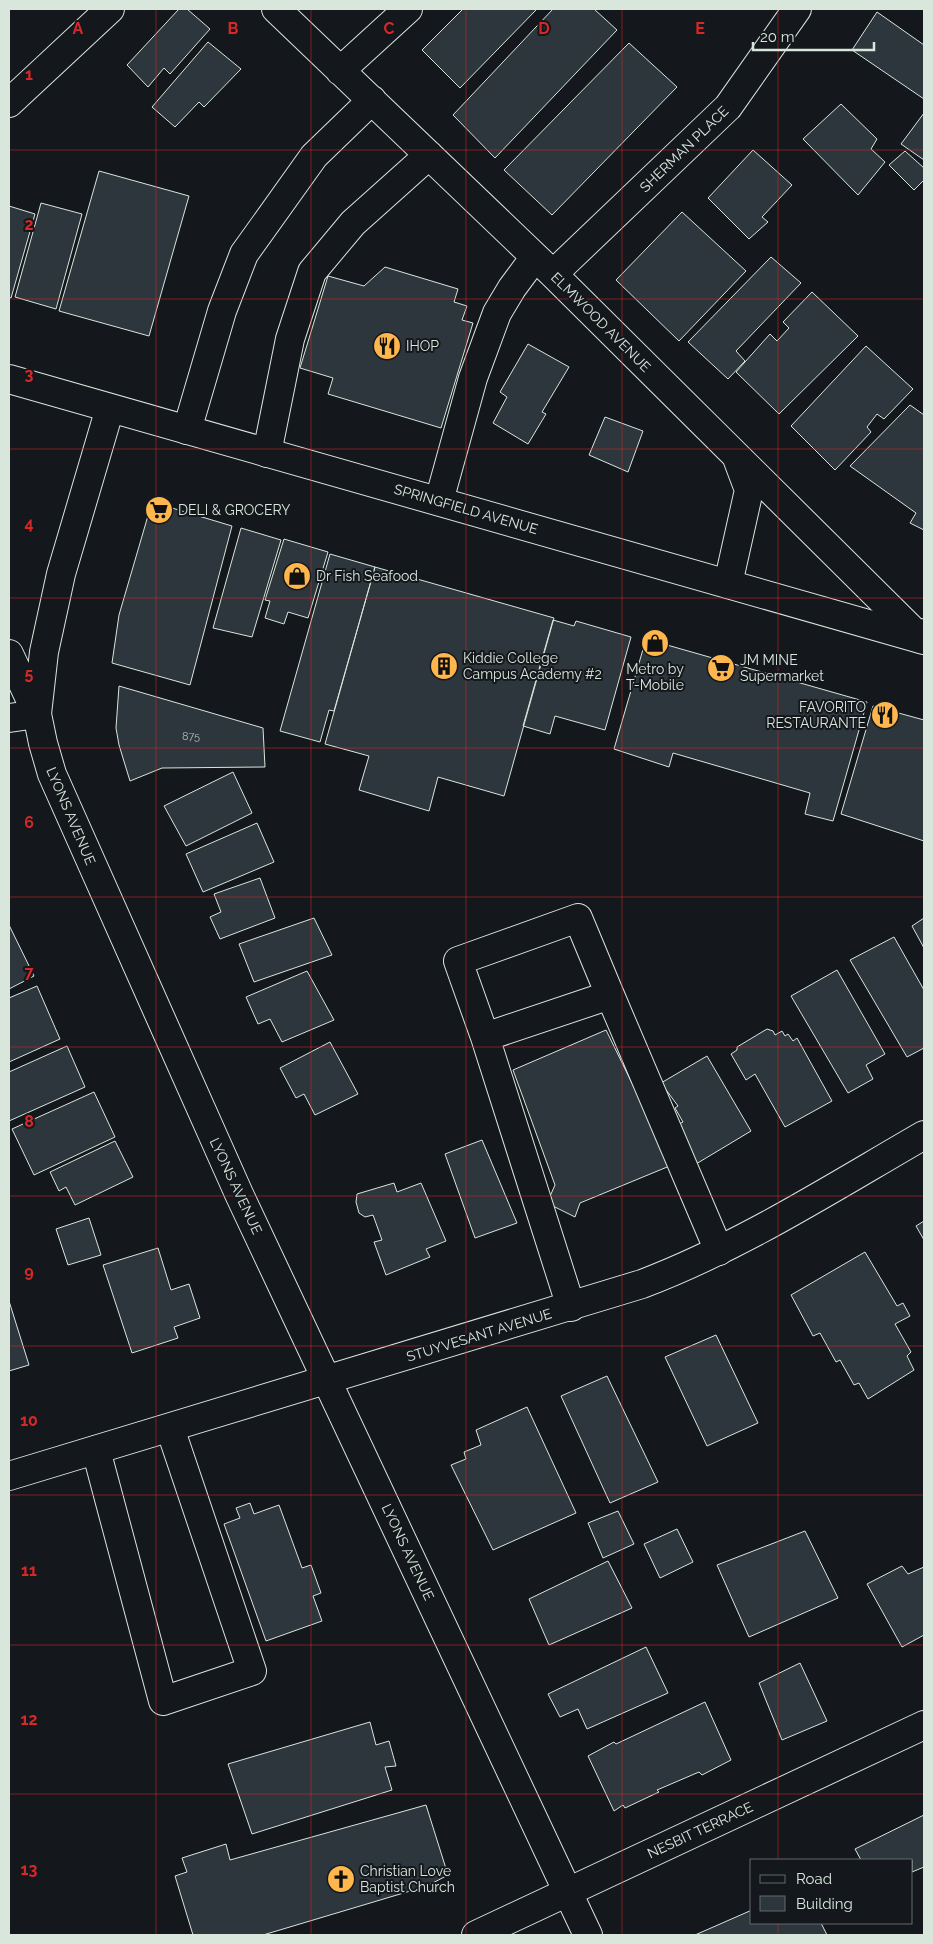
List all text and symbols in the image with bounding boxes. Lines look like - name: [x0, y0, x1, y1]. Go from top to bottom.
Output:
- text: A: [73, 19, 84, 38]
- text: B: [228, 19, 239, 38]
- text: C: [384, 19, 395, 38]
- text: D: [538, 19, 550, 38]
- text: E: [695, 19, 705, 38]
- scale bar: [753, 20, 874, 52]
- text: 20 m: [760, 28, 795, 46]
- text: 1: [25, 65, 33, 84]
- street label: SHERMAN PLACE: [636, 103, 732, 195]
- text: 2: [24, 215, 34, 234]
- street label: ELMWOOD AVENUE: [548, 269, 654, 375]
- restaurant icon: IHOP: [372, 331, 402, 361]
- place label: IHOP: [406, 338, 439, 354]
- text: 3: [25, 365, 34, 384]
- street label: SPRINGFIELD AVENUE: [392, 481, 540, 537]
- supermarket icon: DELI & GROCERY: [144, 495, 174, 525]
- place label: DELI & GROCERY: [178, 502, 290, 518]
- text: 4: [24, 514, 34, 533]
- shop icon: Dr Fish Seafood: [282, 561, 312, 591]
- place label: Dr Fish Seafood: [316, 568, 418, 584]
- shop icon: Metro by T-Mobile: [640, 628, 670, 658]
- place label: Kiddie College Campus Academy #2: [463, 650, 602, 682]
- building icon: Kiddie College Campus Academy #2: [429, 651, 459, 681]
- place label: JM MINE Supermarket: [740, 652, 824, 684]
- supermarket icon: JM MINE Supermarket: [706, 653, 736, 683]
- place label: Metro by T-Mobile: [626, 661, 684, 693]
- text: 5: [25, 664, 34, 683]
- place label: FAVORITO RESTAURANTE: [766, 699, 866, 731]
- restaurant icon: FAVORITO RESTAURANTE: [870, 700, 900, 730]
- house number: 875: [182, 730, 200, 743]
- street label: LYONS AVENUE: [43, 765, 99, 867]
- text: 6: [24, 813, 34, 832]
- text: 7: [25, 963, 34, 982]
- text: 8: [24, 1112, 34, 1131]
- street label: LYONS AVENUE: [207, 1135, 265, 1237]
- text: 9: [24, 1262, 34, 1281]
- street label: STUYVESANT AVENUE: [404, 1305, 554, 1365]
- text: 10: [20, 1411, 38, 1430]
- street label: LYONS AVENUE: [379, 1501, 437, 1603]
- text: 11: [21, 1561, 37, 1580]
- text: 12: [21, 1710, 37, 1729]
- street label: NESBIT TERRACE: [645, 1799, 755, 1861]
- legend: [750, 1859, 913, 1924]
- text: 13: [21, 1860, 37, 1879]
- place label: Christian Love Baptist Church: [360, 1863, 455, 1895]
- church icon: Christian Love Baptist Church: [326, 1864, 356, 1894]
- text: Road: [796, 1870, 832, 1888]
- text: Building: [796, 1895, 853, 1913]

